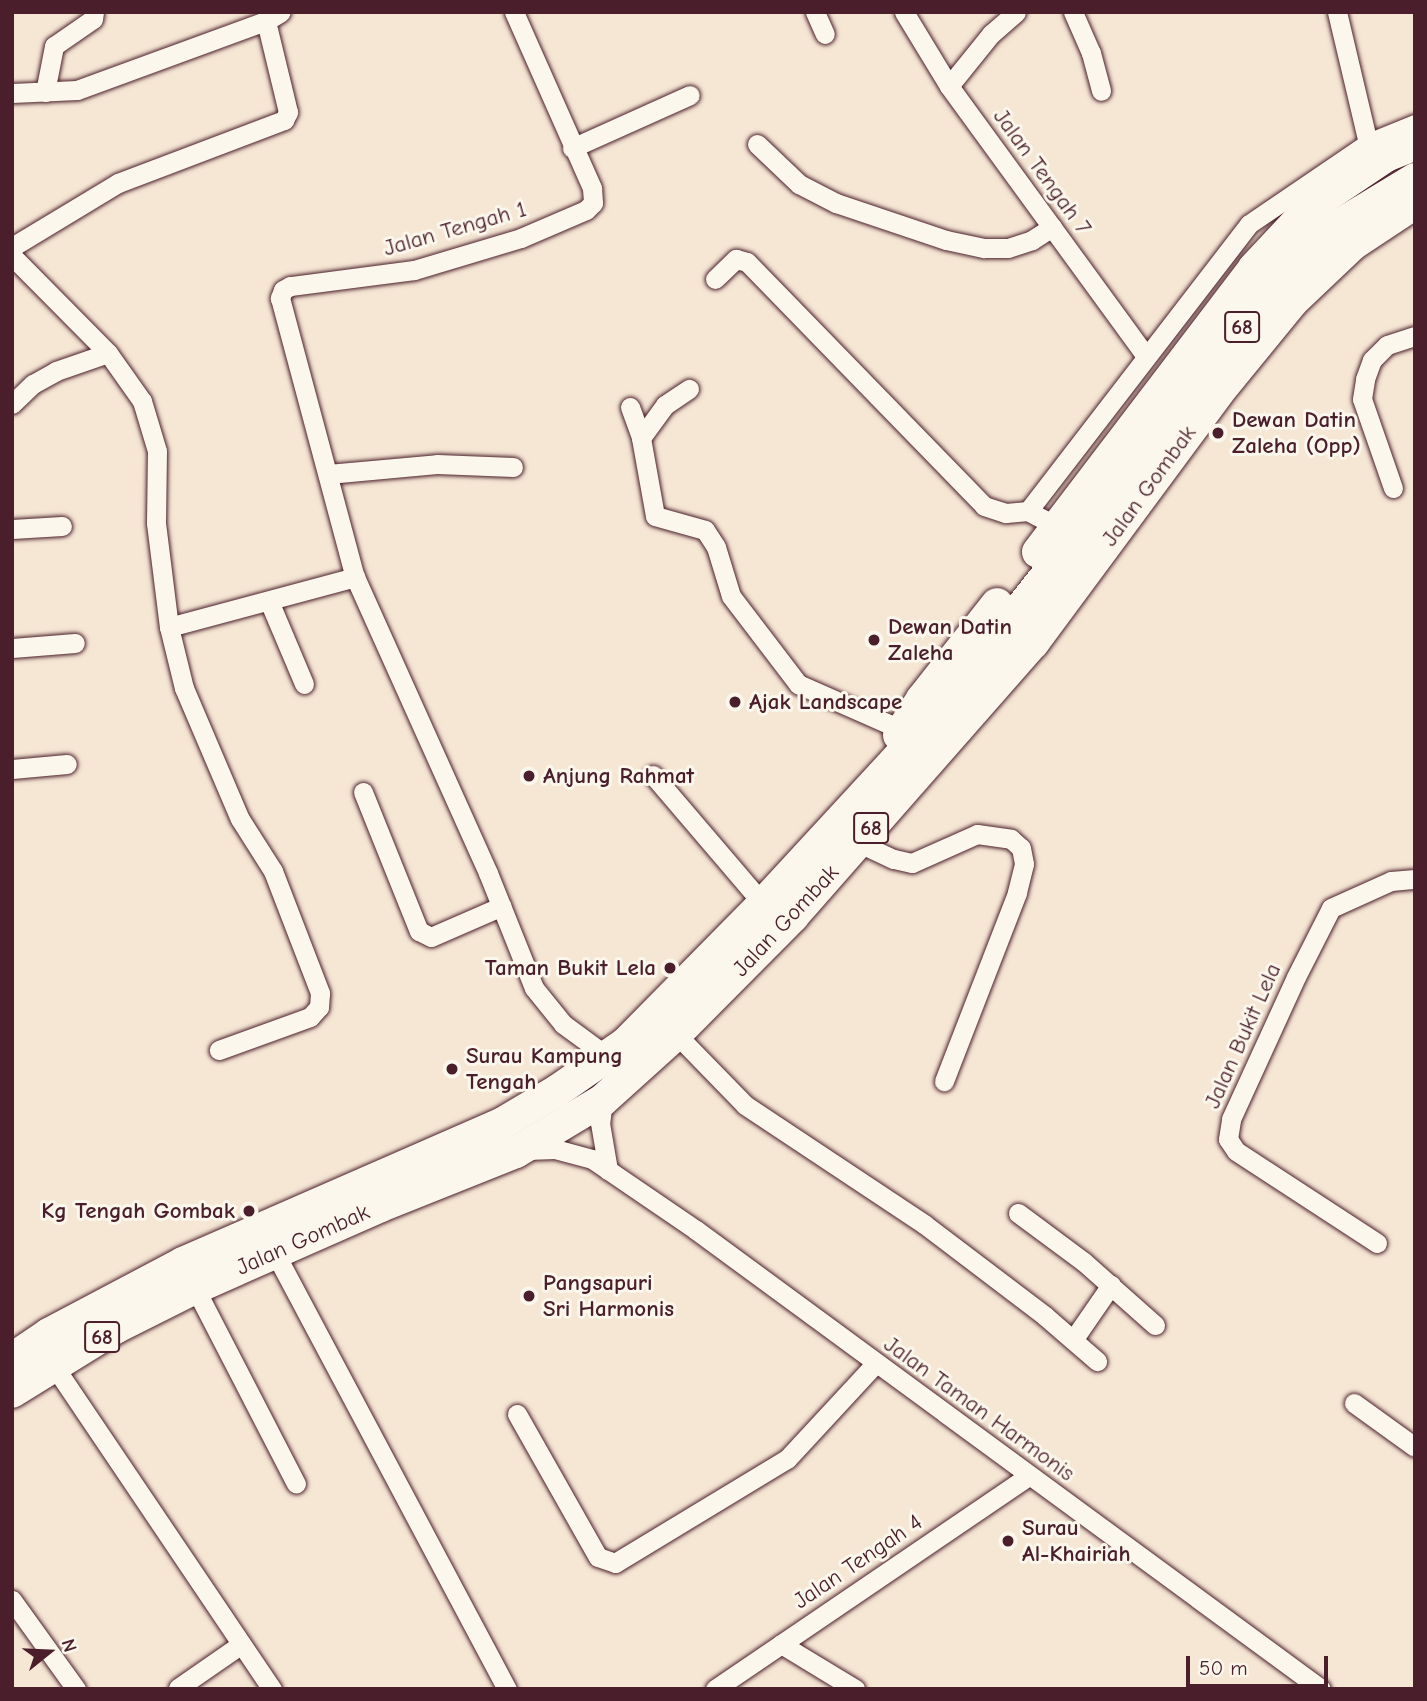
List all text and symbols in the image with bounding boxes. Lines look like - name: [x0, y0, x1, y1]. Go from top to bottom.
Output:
- street label: Jalan Tengah 7: [987, 104, 1097, 240]
- street label: Jalan Tengah 1: [380, 195, 530, 263]
- road number: 68: [1223, 310, 1261, 344]
- place label: Dewan Datin Zaleha (Opp): [1232, 406, 1361, 460]
- street label: Jalan Gombak: [1096, 420, 1202, 552]
- marker: Dewan Datin Zaleha (Opp): [1210, 425, 1226, 441]
- place label: Dewan Datin Zaleha: [888, 613, 1012, 667]
- marker: Dewan Datin Zaleha: [866, 632, 882, 648]
- place label: Ajak Landscape: [749, 688, 902, 716]
- marker: Ajak Landscape: [727, 694, 743, 710]
- place label: Anjung Rahmat: [543, 762, 694, 790]
- marker: Anjung Rahmat: [521, 768, 537, 784]
- road number: 68: [852, 810, 890, 846]
- street label: Jalan Gombak: [727, 859, 845, 983]
- place label: Taman Bukit Lela: [485, 954, 656, 982]
- street label: Jalan Bukit Lela: [1199, 959, 1287, 1113]
- marker: Taman Bukit Lela: [662, 960, 678, 976]
- place label: Surau Kampung Tengah: [466, 1042, 623, 1096]
- marker: Surau Kampung Tengah: [444, 1061, 460, 1077]
- place label: Kg Tengah Gombak: [41, 1197, 235, 1225]
- street label: Jalan Gombak: [232, 1198, 374, 1282]
- marker: Kg Tengah Gombak: [241, 1203, 257, 1219]
- place label: Pangsapuri Sri Harmonis: [543, 1269, 674, 1323]
- marker: Pangsapuri Sri Harmonis: [521, 1288, 537, 1304]
- road number: 68: [83, 1320, 121, 1354]
- street label: Jalan Taman Harmonis: [878, 1331, 1080, 1487]
- street label: Jalan Tengah 4: [788, 1509, 928, 1615]
- place label: Surau Al-Khairiah: [1022, 1514, 1131, 1568]
- marker: Surau Al-Khairiah: [1000, 1533, 1016, 1549]
- north arrow: [14, 1617, 84, 1687]
- text: N: [57, 1636, 81, 1655]
- scale bar: [1189, 1642, 1331, 1686]
- text: 50 m: [1199, 1656, 1248, 1680]

